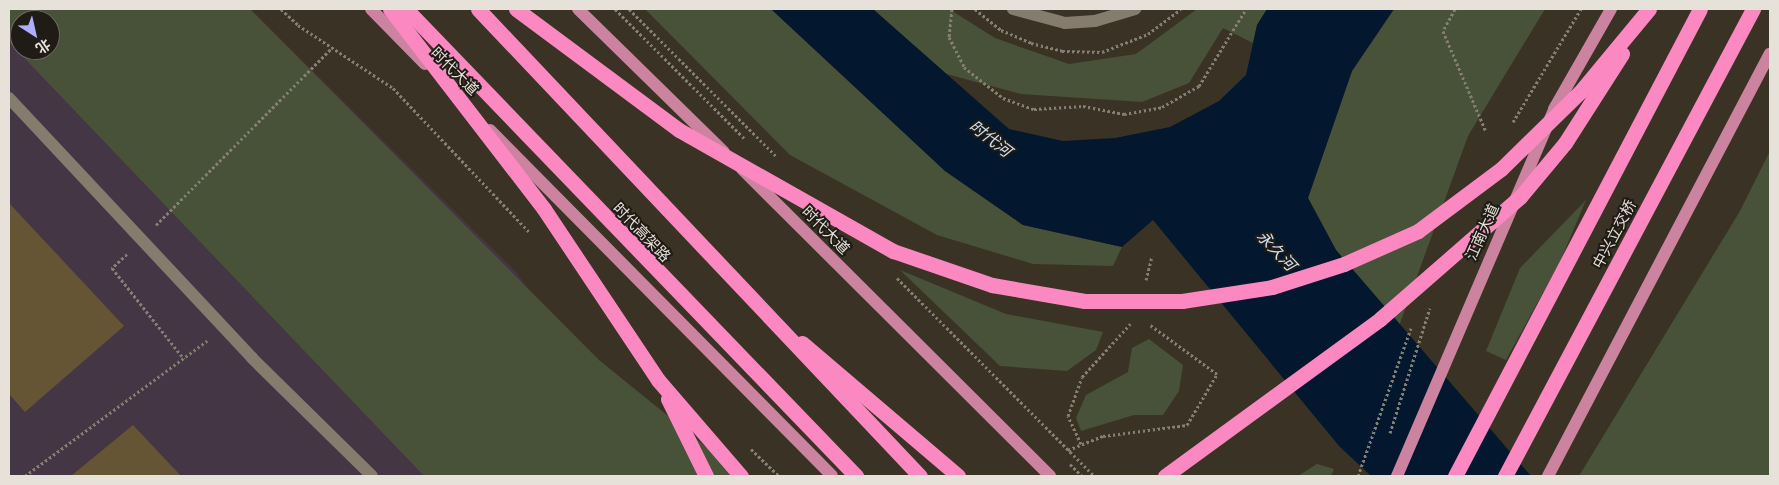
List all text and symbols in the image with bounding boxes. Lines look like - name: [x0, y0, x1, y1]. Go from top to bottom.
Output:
- north arrow: [10, 10, 60, 60]
- text: 北: [33, 36, 53, 57]
- street label: 时代大道: [427, 43, 483, 99]
- water label: 时代河: [965, 117, 1015, 161]
- street label: 中兴立交桥: [1588, 197, 1640, 271]
- street label: 时代高架路: [609, 199, 675, 265]
- street label: 江南大道: [1462, 201, 1502, 263]
- street label: 时代大道: [798, 202, 854, 258]
- water label: 永久河: [1253, 227, 1299, 275]

